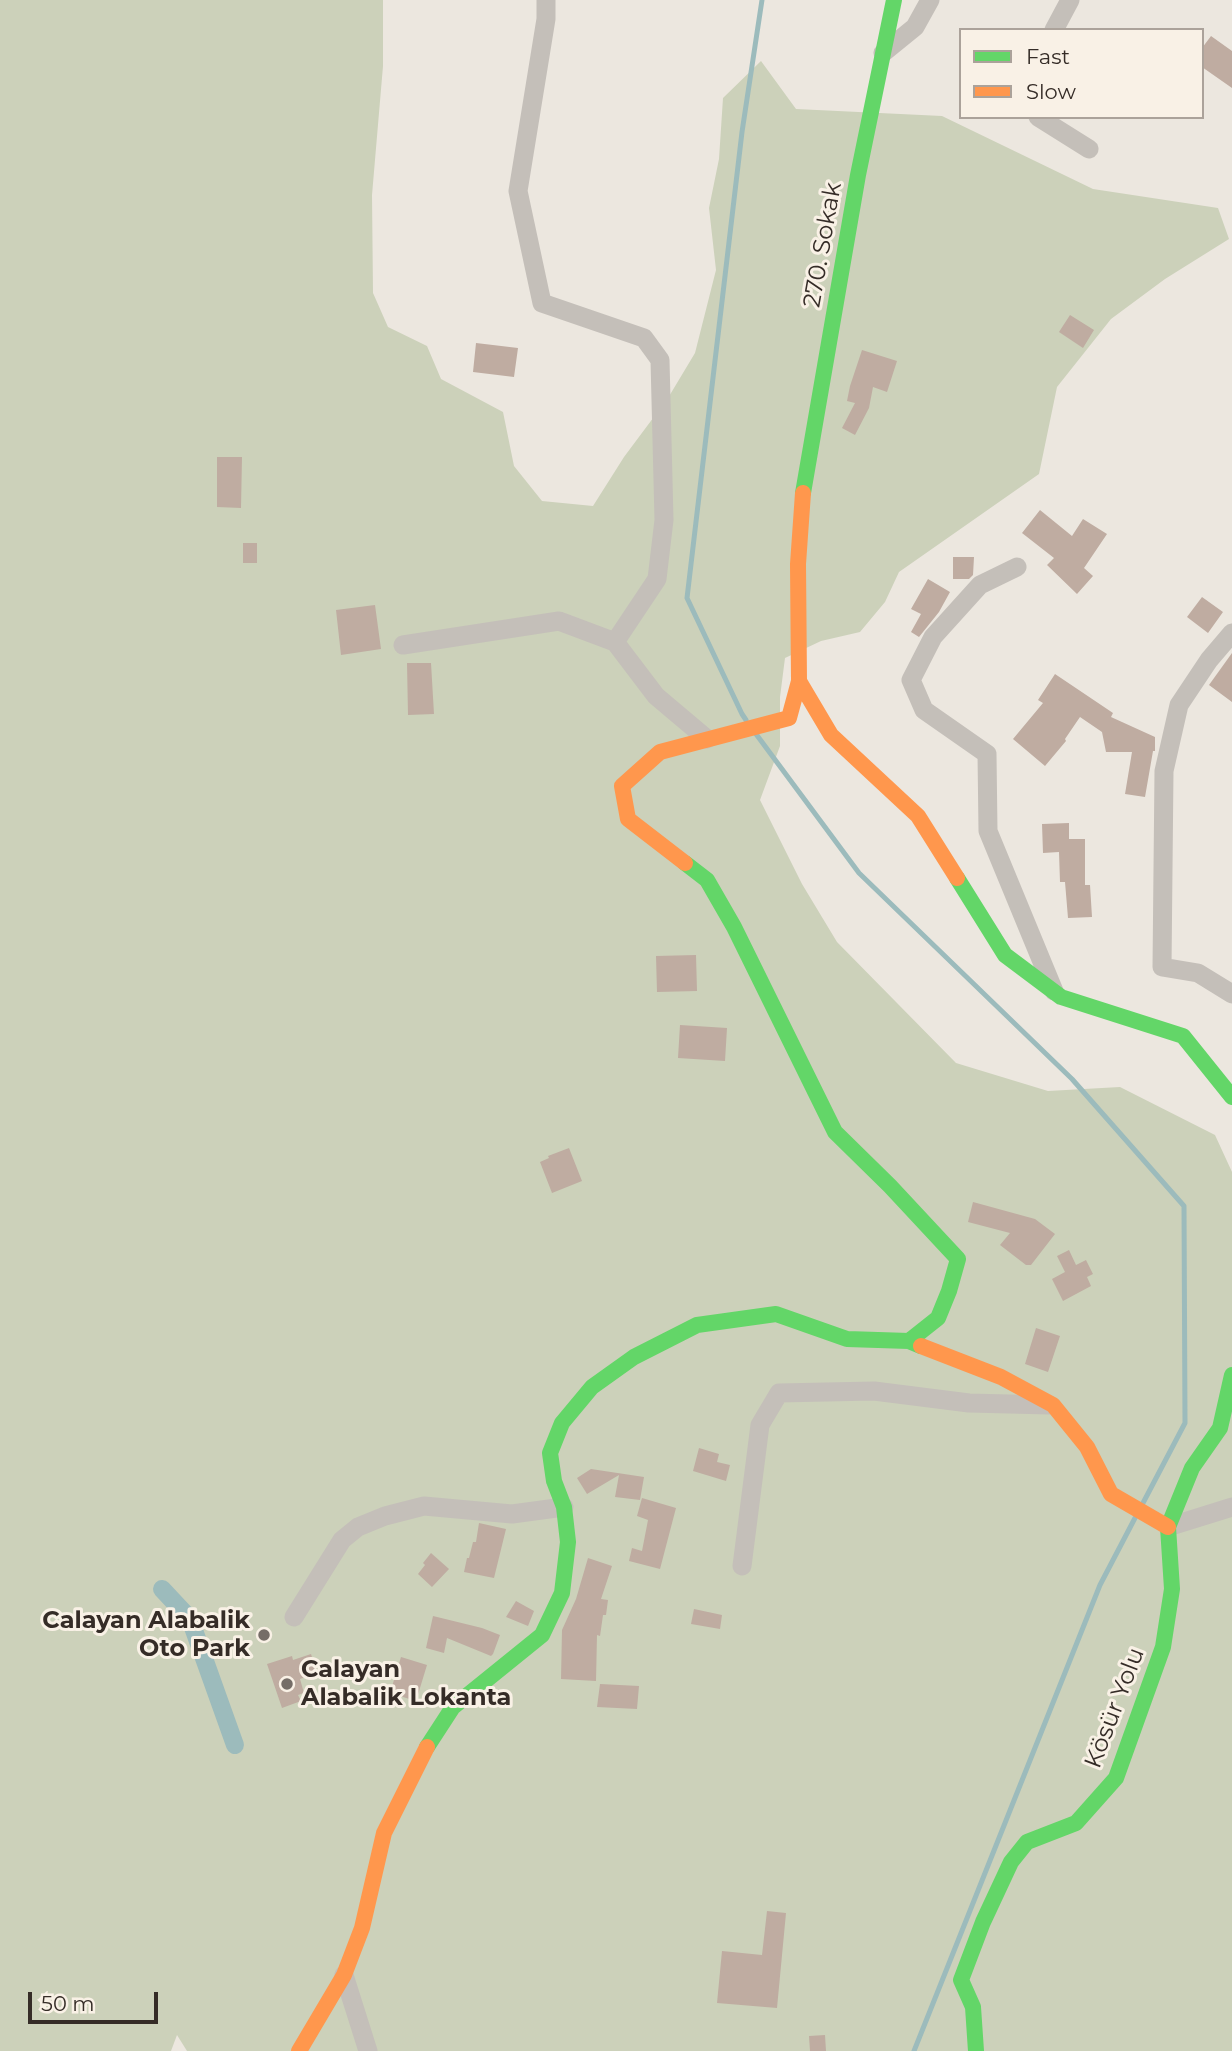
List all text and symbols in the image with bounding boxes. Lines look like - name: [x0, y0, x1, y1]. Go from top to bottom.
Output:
- legend: [959, 28, 1204, 119]
- text: Fast: [1026, 44, 1070, 69]
- text: Slow: [1026, 79, 1076, 104]
- street label: 270. Sokak: [798, 180, 848, 310]
- place label: Calayan Alabalik Oto Park: [42, 1607, 250, 1663]
- marker: Calayan Alabalik Oto Park: [256, 1627, 272, 1643]
- street label: Kösür Yolu: [1079, 1644, 1151, 1772]
- place label: Calayan Alabalik Lokanta: [301, 1656, 511, 1712]
- marker: Calayan Alabalik Lokanta: [279, 1676, 295, 1692]
- scale bar: [32, 1978, 161, 2022]
- text: 50 m: [41, 1991, 95, 2016]

